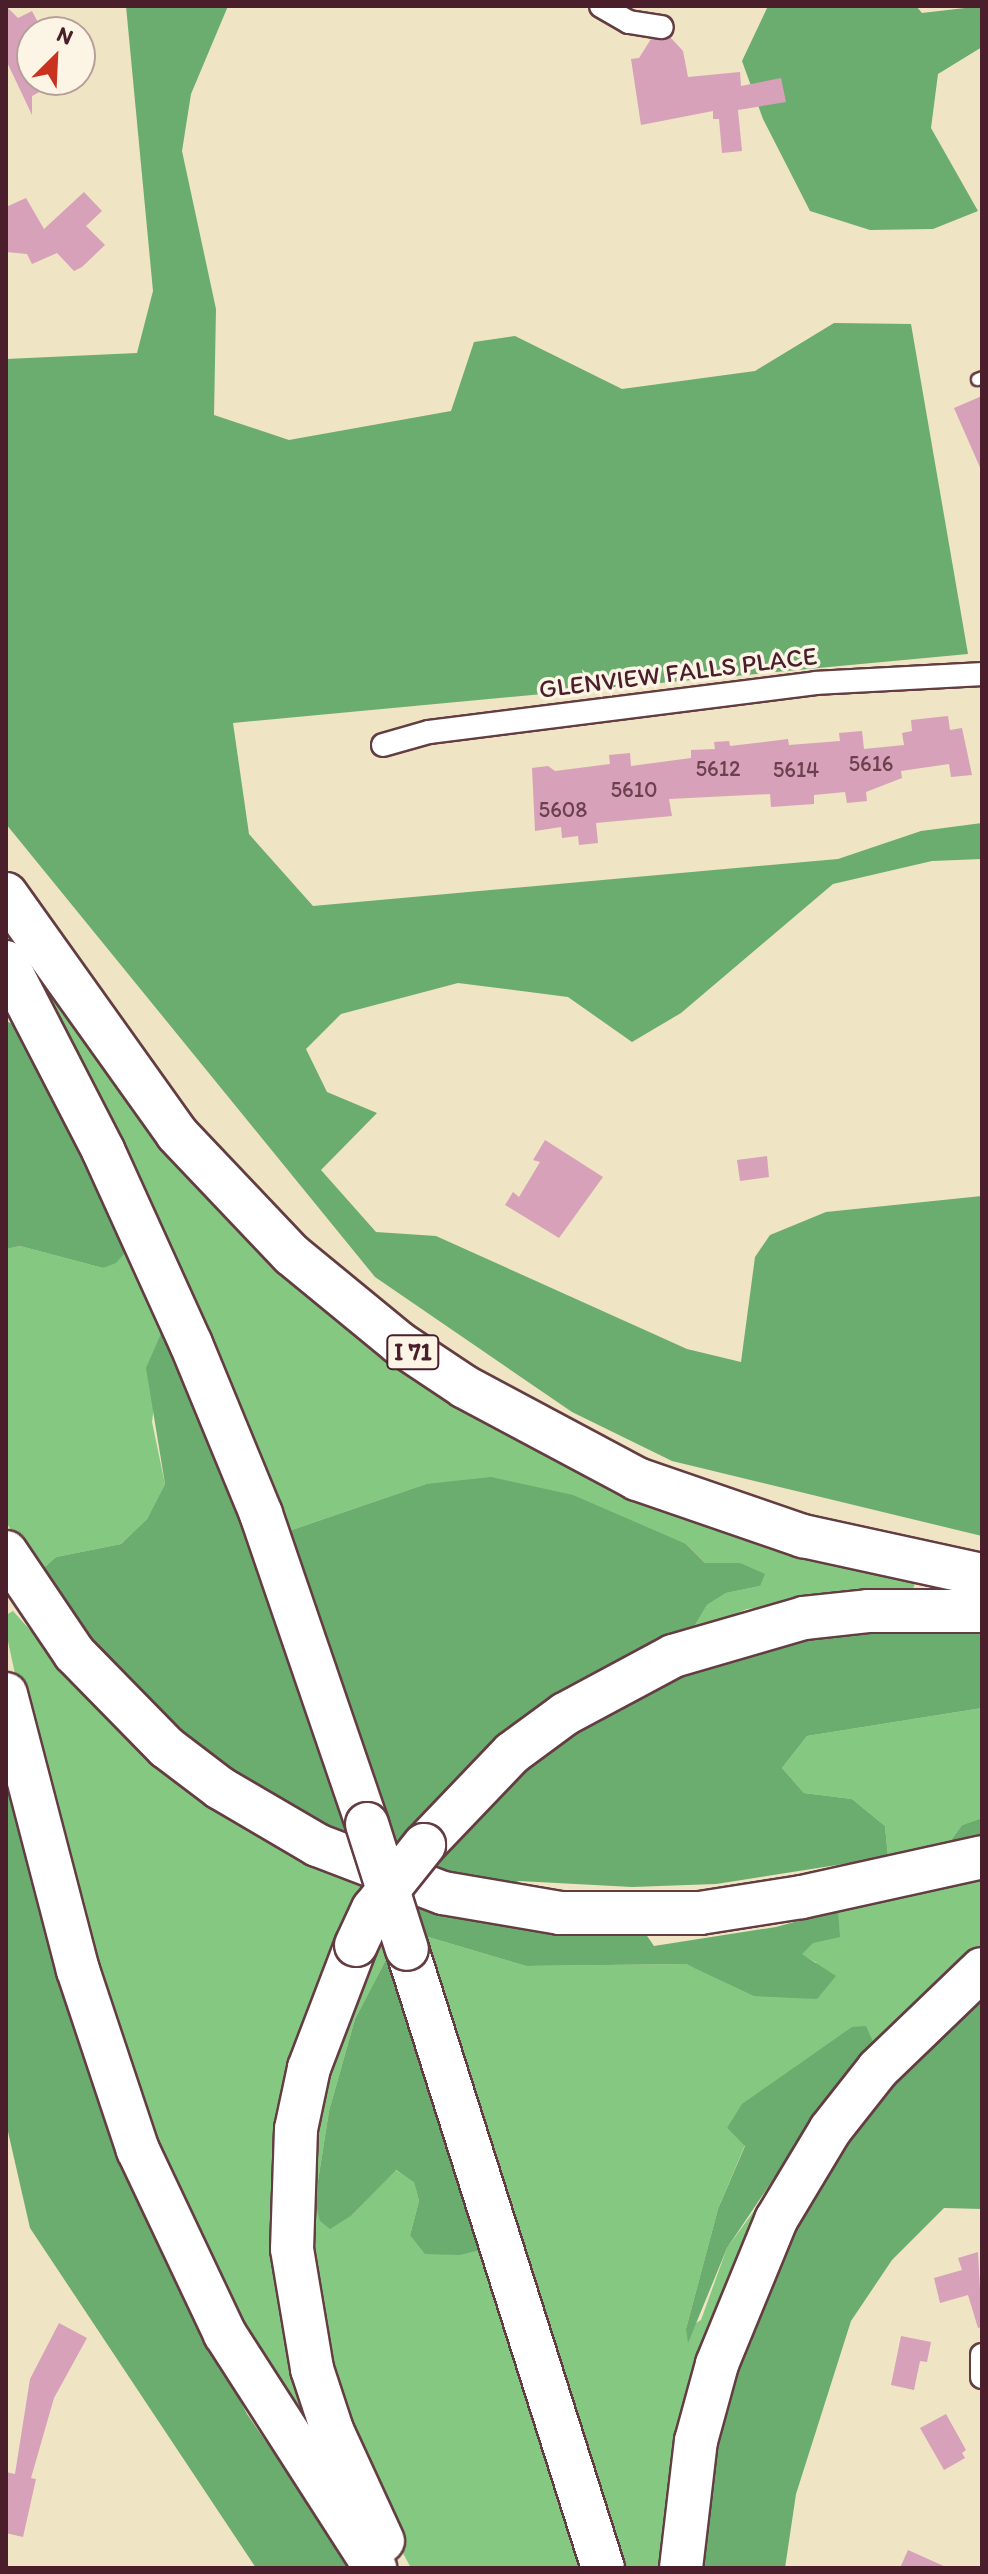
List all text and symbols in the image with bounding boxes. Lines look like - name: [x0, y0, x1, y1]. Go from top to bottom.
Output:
- north arrow: [16, 16, 96, 96]
- text: N: [53, 20, 77, 51]
- street label: GLENVIEW FALLS PLACE: [537, 640, 819, 706]
- house number: 5616: [848, 751, 894, 777]
- house number: 5612: [696, 756, 740, 782]
- house number: 5614: [773, 757, 819, 783]
- house number: 5610: [611, 777, 657, 803]
- house number: 5608: [539, 797, 587, 823]
- road number: I 71: [385, 1332, 441, 1372]

